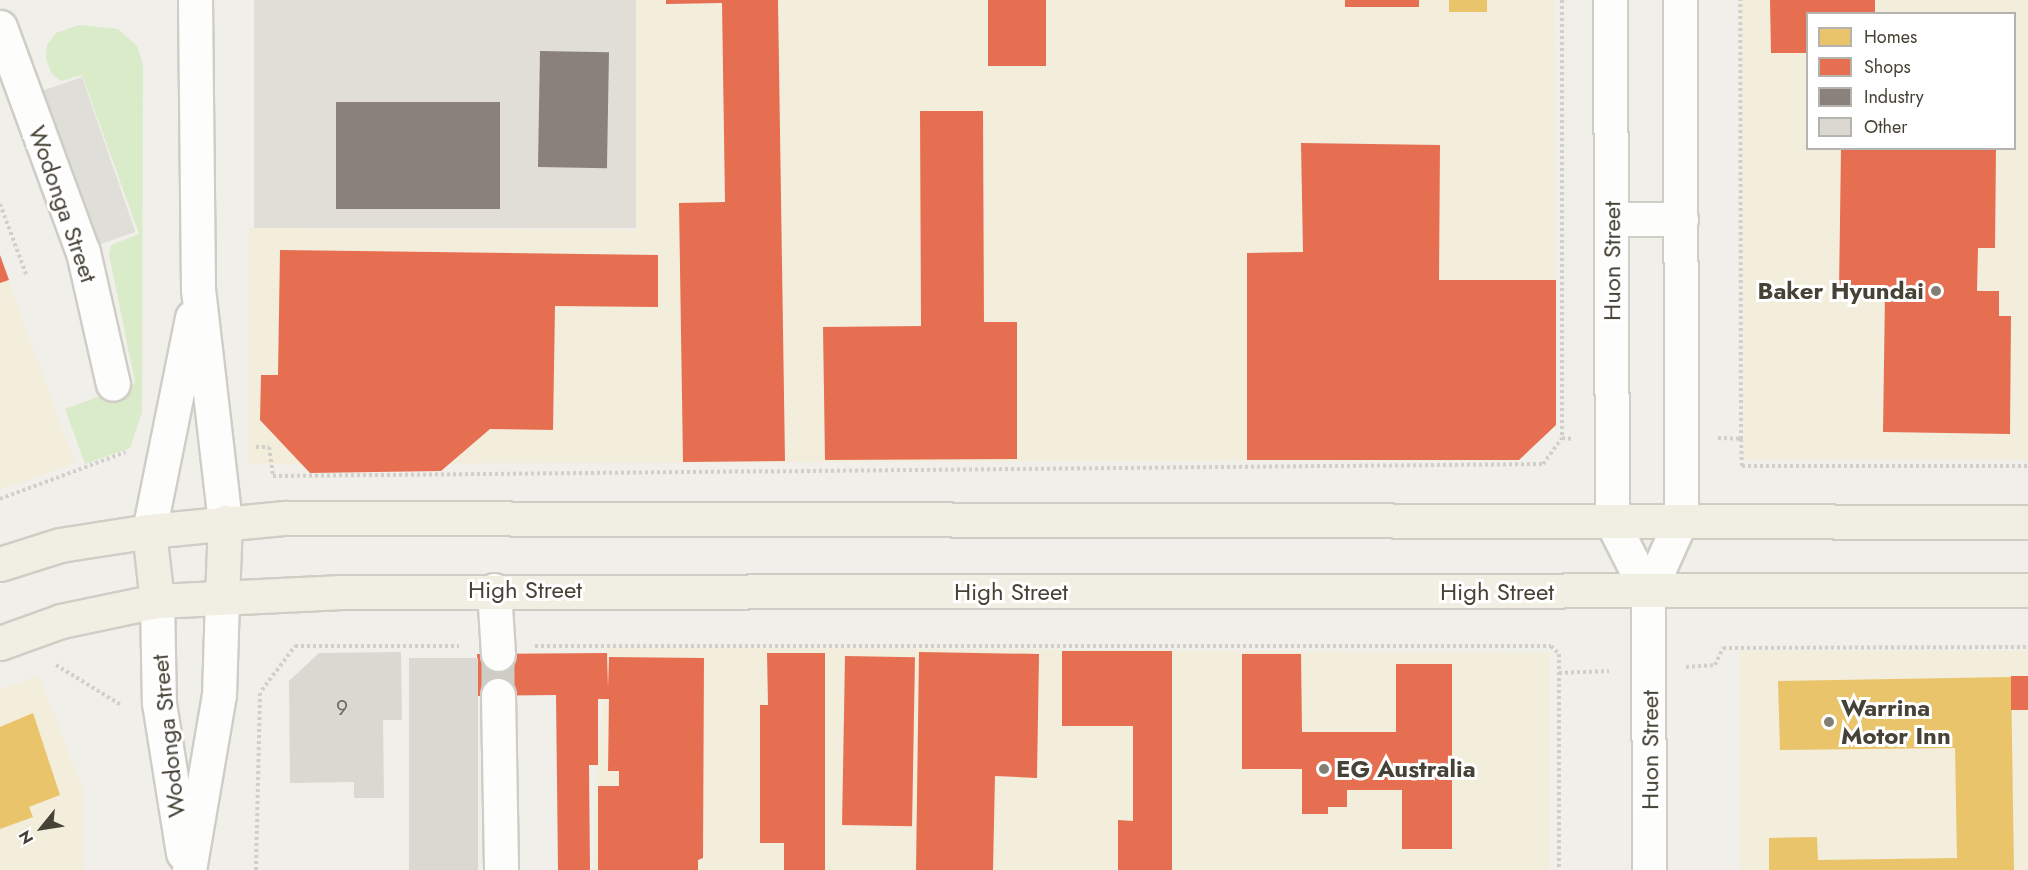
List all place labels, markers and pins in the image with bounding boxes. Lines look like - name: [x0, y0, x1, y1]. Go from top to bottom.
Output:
- place label: Baker Hyundai: [1757, 277, 1924, 305]
- marker: Baker Hyundai: [1929, 284, 1943, 298]
- place label: Warrina Motor Inn: [1841, 694, 1951, 750]
- marker: Warrina Motor Inn: [1822, 715, 1836, 729]
- place label: EG Australia: [1336, 755, 1476, 783]
- marker: EG Australia: [1317, 762, 1331, 776]

